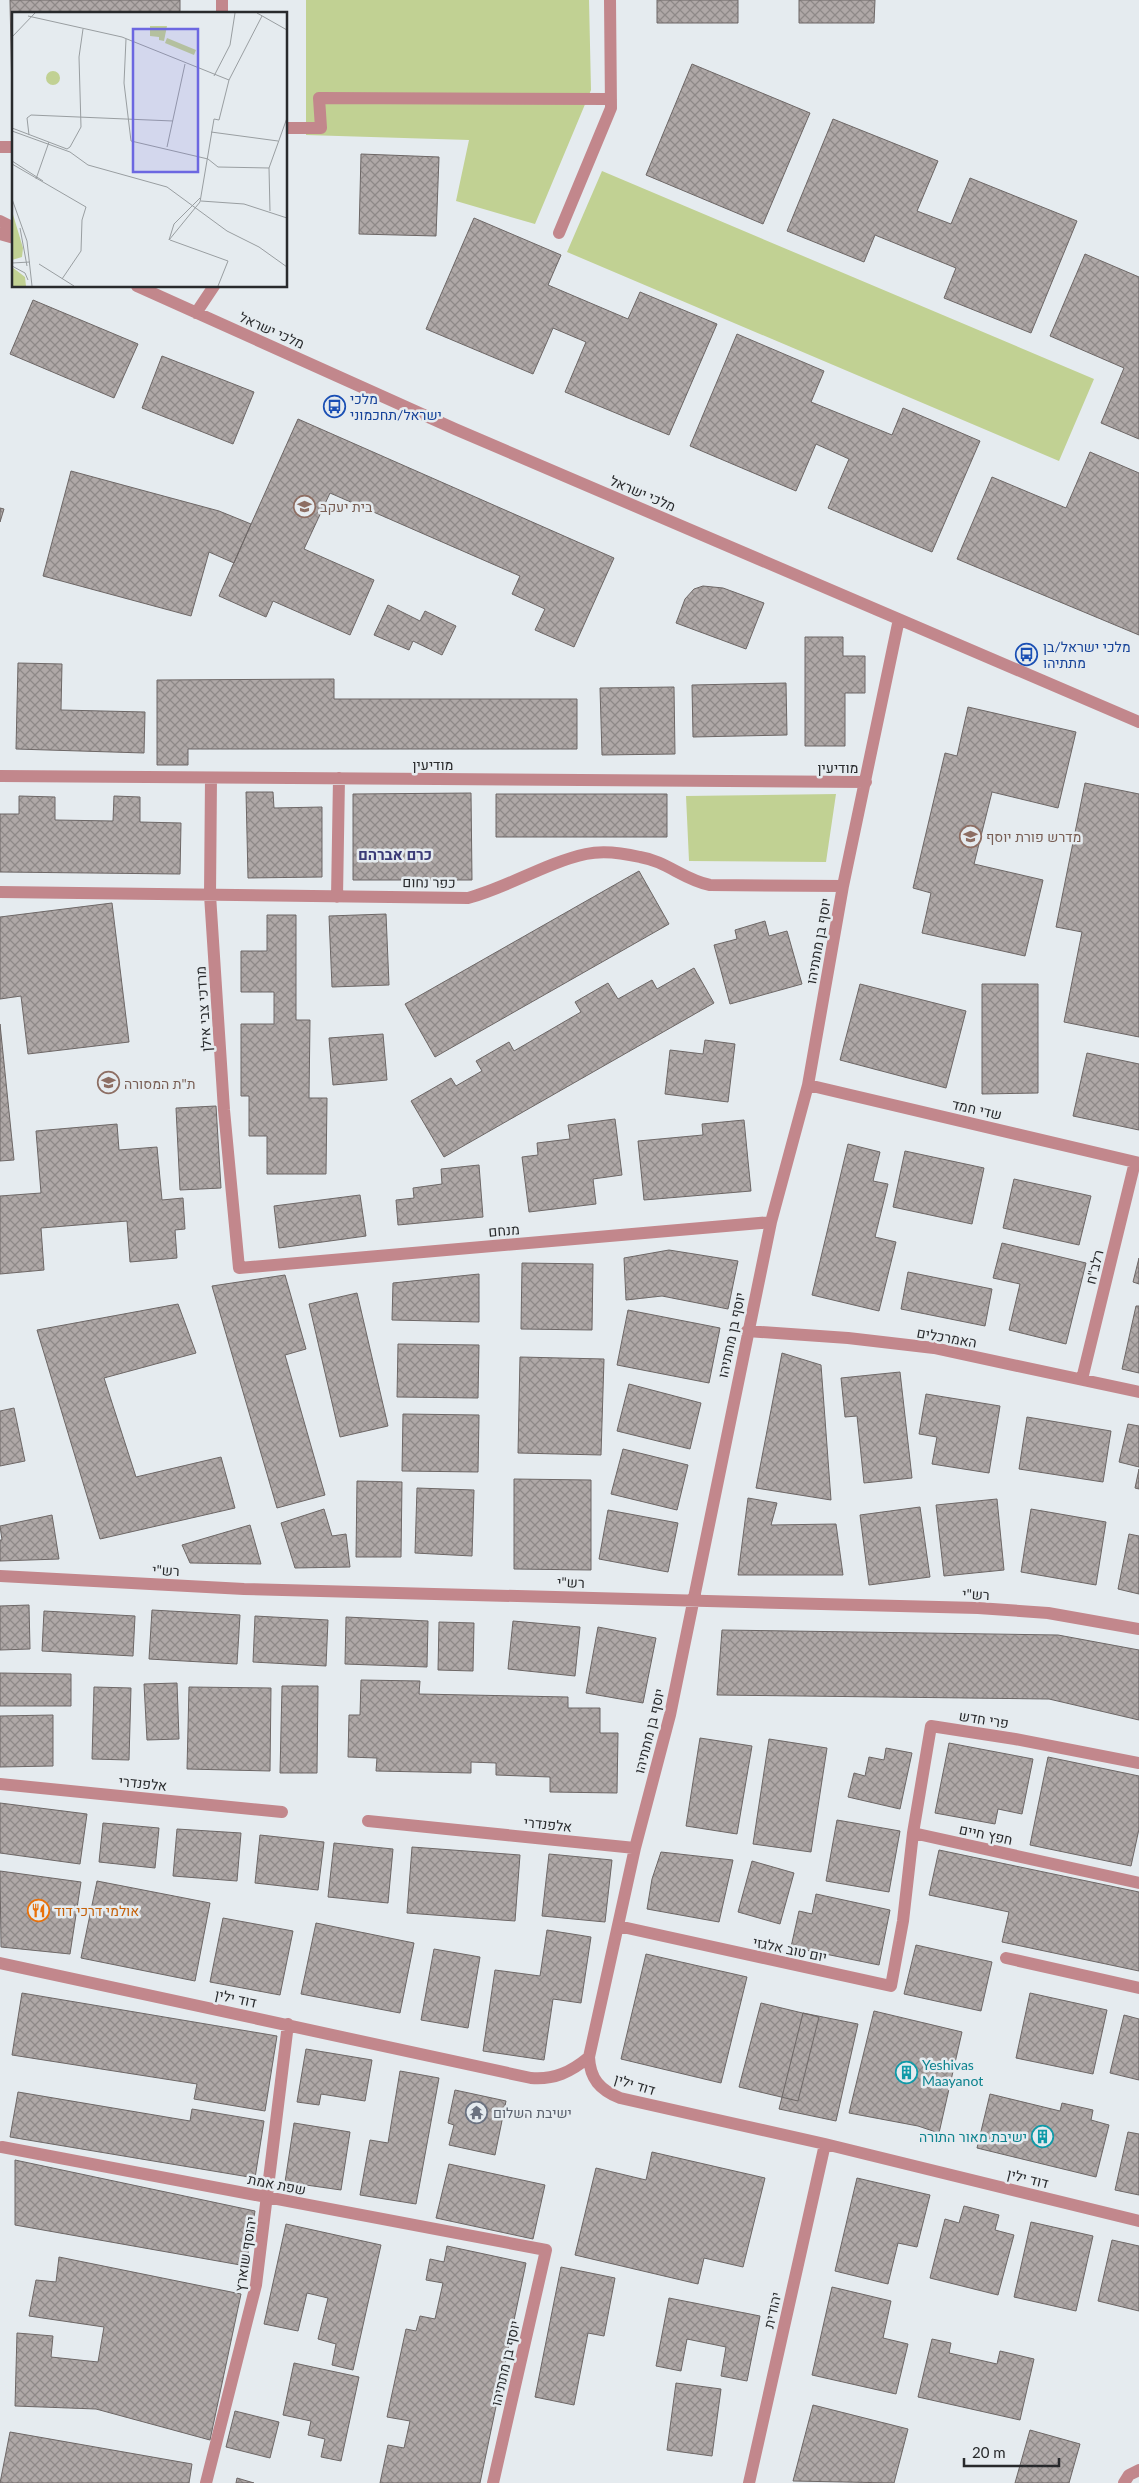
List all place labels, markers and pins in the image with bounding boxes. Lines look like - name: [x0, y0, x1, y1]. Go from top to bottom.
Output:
- place label: מלכי ישראל/תחכמוני: [350, 390, 442, 423]
- bus stop icon: מלכי ישראל/תחכמוני: [322, 394, 346, 418]
- school or university icon: בית יעקב: [292, 494, 316, 518]
- place label: בית יעקב: [320, 498, 373, 515]
- place label: מלכי ישראל/בן מתתיהו: [1043, 638, 1131, 671]
- bus stop icon: מלכי ישראל/בן מתתיהו: [1015, 642, 1039, 666]
- school or university icon: מדרש פורת יוסף: [958, 824, 982, 848]
- place label: מדרש פורת יוסף: [986, 828, 1081, 845]
- school or university icon: ת"ת המסורה: [96, 1071, 120, 1095]
- place label: ת"ת המסורה: [124, 1075, 196, 1092]
- restaurant icon: אולמי דרכי דוד: [26, 1898, 50, 1922]
- place label: אולמי דרכי דוד: [54, 1902, 139, 1919]
- place label: Yeshivas Maayanot: [922, 2056, 983, 2089]
- building icon: Yeshivas Maayanot: [894, 2060, 918, 2084]
- temple icon: ישיבת השלום: [465, 2100, 489, 2124]
- place label: ישיבת השלום: [493, 2104, 572, 2121]
- building icon: ישיבת מאור התורה: [1031, 2124, 1055, 2148]
- place label: ישיבת מאור התורה: [919, 2128, 1027, 2145]

